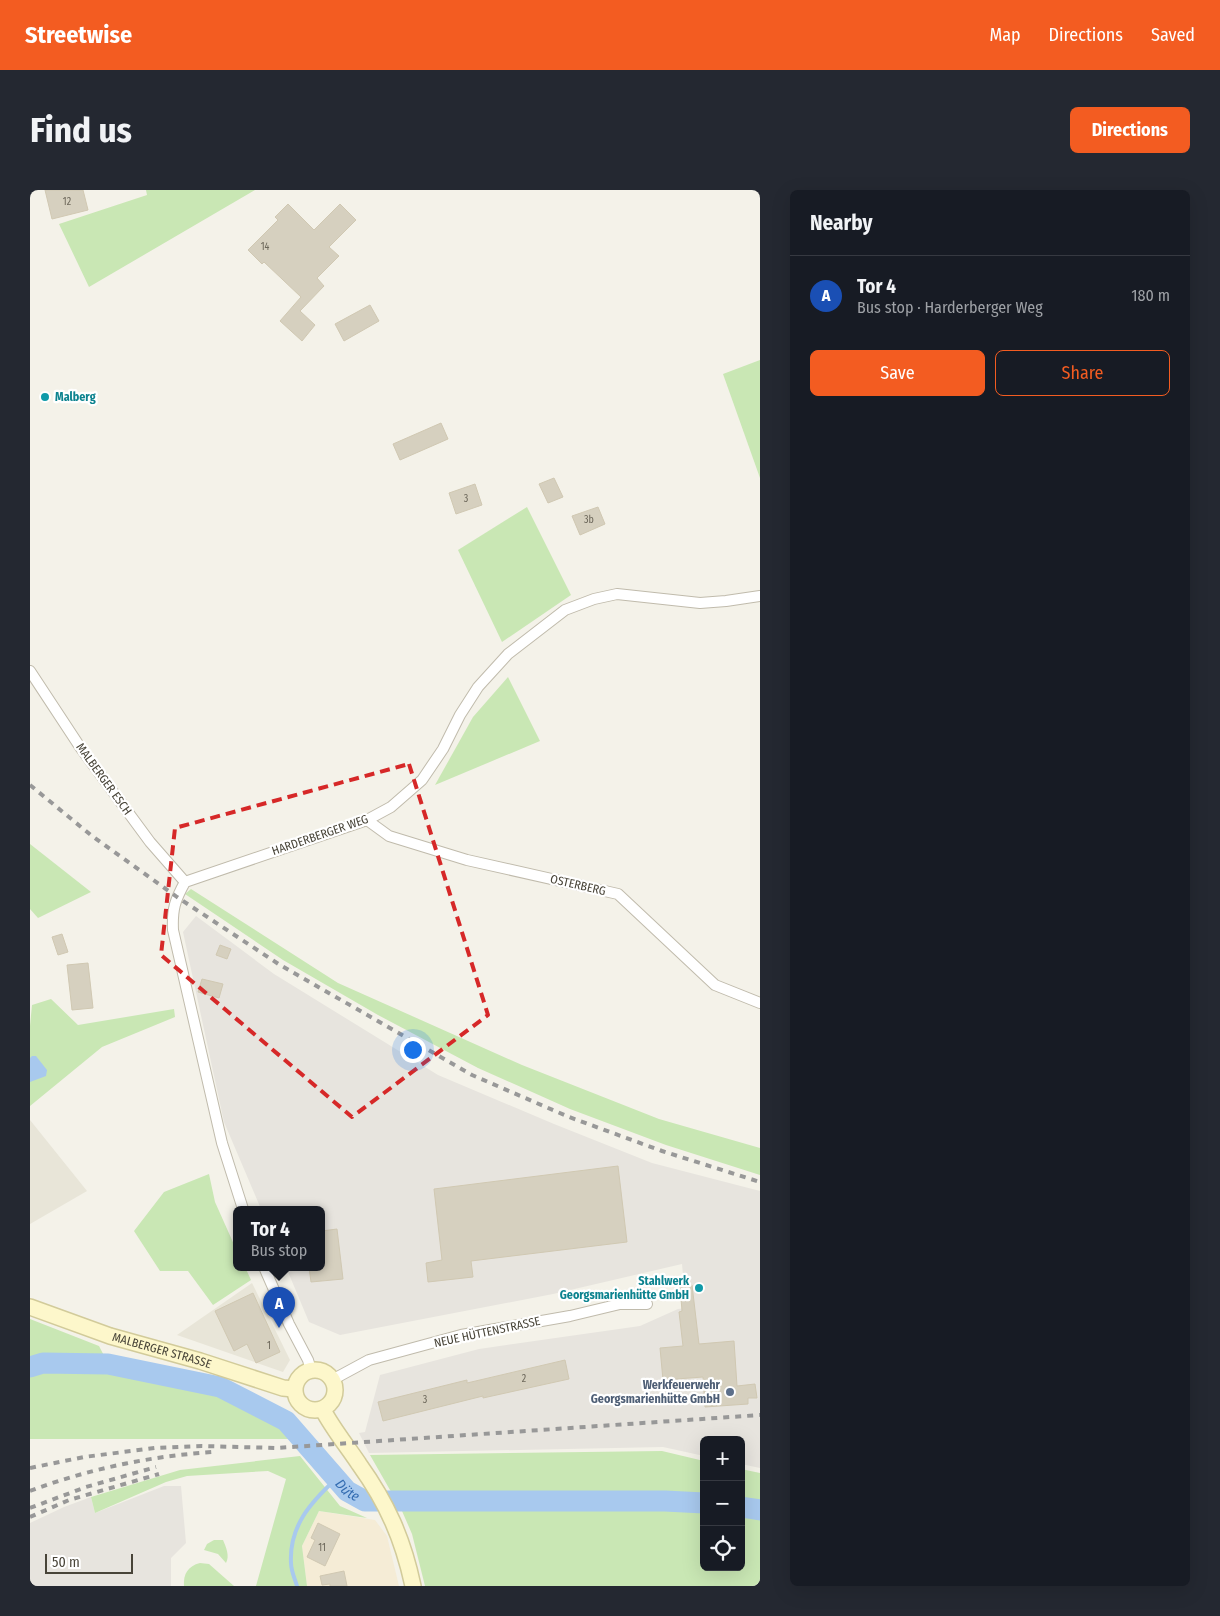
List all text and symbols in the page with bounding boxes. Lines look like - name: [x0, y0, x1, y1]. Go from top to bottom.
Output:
- text: Streetwise: [25, 21, 132, 49]
- text: Map: [989, 24, 1021, 46]
- text: Directions: [1049, 24, 1123, 46]
- text: Saved: [1151, 24, 1195, 46]
- button: Directions: [1070, 107, 1190, 153]
- text: Find us: [30, 109, 132, 151]
- house number: 12: [63, 196, 72, 208]
- text: Nearby: [810, 210, 872, 236]
- house number: 14: [261, 241, 270, 253]
- text: Tor 4: [857, 275, 896, 298]
- text: A: [822, 286, 830, 305]
- text: 180 m: [1131, 286, 1170, 305]
- text: Bus stop · Harderberger Weg: [857, 298, 1043, 317]
- button: Save: [810, 350, 985, 396]
- button: Share: [995, 350, 1170, 396]
- place label: Malberg: [55, 390, 96, 404]
- marker: Malberg: [39, 391, 51, 403]
- house number: 3: [464, 493, 469, 505]
- house number: 3b: [584, 514, 594, 526]
- street label: MALBERGER ESCH: [73, 740, 135, 818]
- street label: HARDERBERGER WEG: [270, 812, 370, 858]
- street label: OSTERBERG: [549, 872, 607, 898]
- your location: [400, 1037, 426, 1063]
- popup: [233, 1206, 325, 1271]
- text: Tor 4: [251, 1218, 290, 1241]
- text: Bus stop: [251, 1241, 307, 1260]
- place label: Stahlwerk Georgsmarienhütte GmbH: [560, 1274, 690, 1302]
- marker: Stahlwerk Georgsmarienhütte GmbH: [693, 1282, 705, 1294]
- pin: A: [263, 1287, 295, 1328]
- street label: NEUE HÜTTENSTRASSE: [432, 1312, 542, 1350]
- street label: MALBERGER STRASSE: [111, 1330, 214, 1371]
- house number: 1: [267, 1340, 271, 1352]
- house number: 2: [522, 1373, 527, 1385]
- place label: Werkfeuerwehr Georgsmarienhütte GmbH: [591, 1378, 721, 1406]
- marker: Werkfeuerwehr Georgsmarienhütte GmbH: [724, 1386, 736, 1398]
- house number: 3: [423, 1394, 428, 1406]
- map controls: [700, 1436, 745, 1571]
- button: +: [700, 1436, 745, 1481]
- water label: Düte: [332, 1475, 363, 1505]
- button: −: [700, 1481, 745, 1526]
- button: locate: [700, 1526, 745, 1571]
- house number: 11: [318, 1542, 326, 1554]
- scale bar: [45, 1551, 132, 1574]
- text: 50 m: [52, 1554, 80, 1571]

